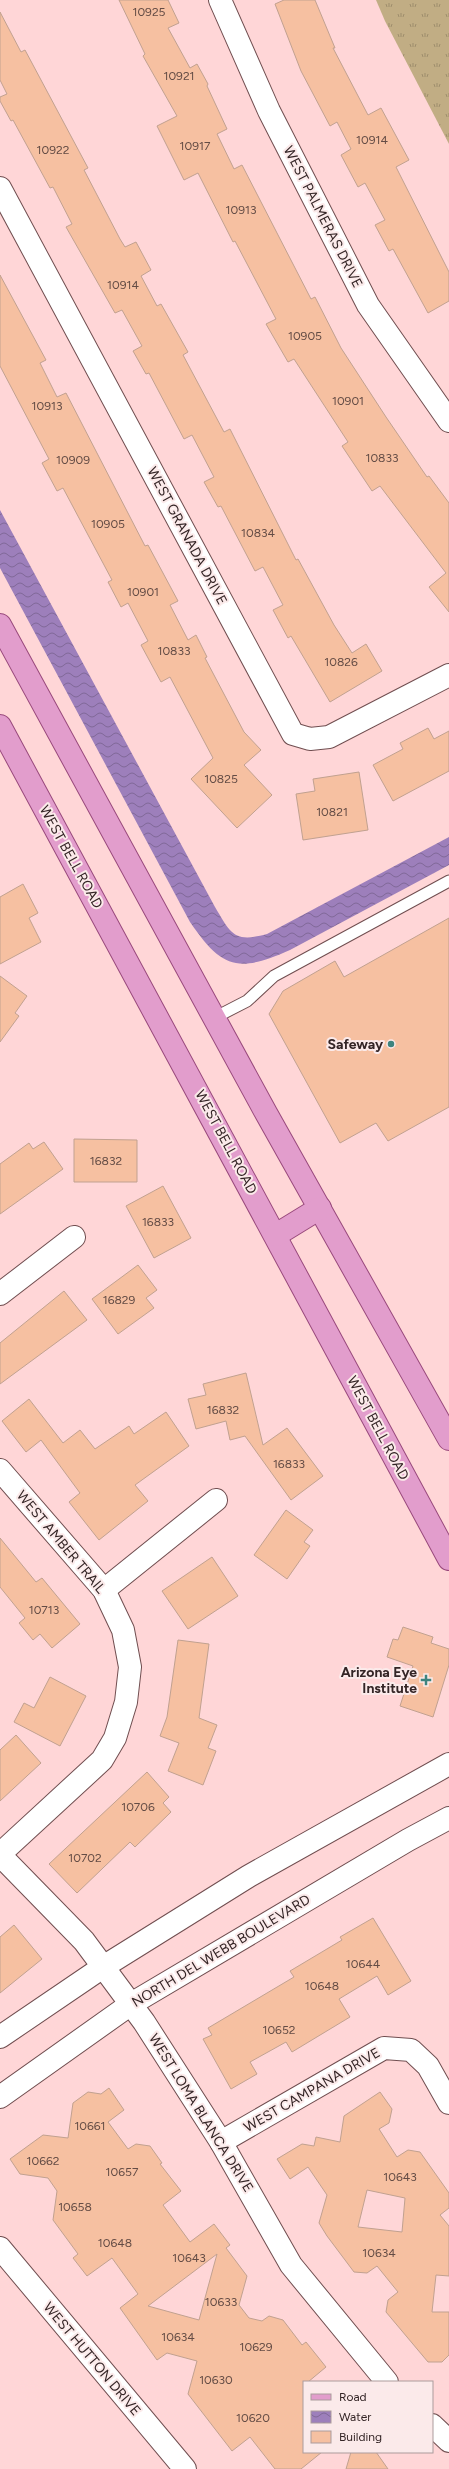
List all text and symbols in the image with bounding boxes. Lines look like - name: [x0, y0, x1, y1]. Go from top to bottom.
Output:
- house number: 10925: [132, 5, 166, 19]
- house number: 10921: [163, 69, 195, 83]
- house number: 10914: [356, 133, 388, 147]
- house number: 10917: [180, 139, 211, 153]
- house number: 10922: [37, 143, 69, 157]
- street label: WEST PALMERAS DRIVE: [280, 143, 366, 291]
- house number: 10913: [226, 203, 256, 217]
- house number: 10914: [107, 278, 139, 292]
- house number: 10905: [288, 329, 322, 343]
- house number: 10901: [332, 394, 364, 408]
- house number: 10913: [32, 399, 62, 413]
- house number: 10833: [365, 451, 399, 465]
- house number: 10909: [56, 453, 90, 467]
- street label: WEST GRANADA DRIVE: [143, 464, 231, 608]
- house number: 10905: [91, 517, 125, 531]
- house number: 10834: [241, 526, 276, 540]
- house number: 10901: [127, 585, 159, 599]
- house number: 10833: [157, 644, 191, 658]
- house number: 10826: [324, 655, 358, 669]
- house number: 10825: [204, 772, 238, 786]
- street label: WEST BELL ROAD: [36, 803, 106, 911]
- house number: 10821: [316, 805, 348, 819]
- place label: Safeway: [327, 1036, 384, 1053]
- marker: Safeway: [386, 1039, 396, 1049]
- street label: WEST BELL ROAD: [191, 1087, 261, 1197]
- house number: 16832: [90, 1154, 122, 1168]
- house number: 16833: [142, 1215, 174, 1229]
- house number: 16829: [103, 1293, 136, 1307]
- street label: WEST BELL ROAD: [343, 1373, 413, 1483]
- house number: 16832: [207, 1403, 239, 1417]
- house number: 16833: [273, 1457, 305, 1471]
- street label: WEST AMBER TRAIL: [13, 1487, 109, 1597]
- house number: 10713: [29, 1603, 59, 1617]
- place label: Arizona Eye Institute: [341, 1664, 417, 1697]
- marker: Arizona Eye Institute: [420, 1674, 432, 1686]
- house number: 10706: [121, 1800, 155, 1814]
- house number: 10702: [68, 1851, 102, 1865]
- street label: NORTH DEL WEBB BOULEVARD: [129, 1891, 313, 2011]
- house number: 10644: [346, 1957, 381, 1971]
- house number: 10648: [305, 1979, 339, 1993]
- house number: 10652: [262, 2023, 296, 2037]
- street label: WEST LOMA BLANCA DRIVE: [145, 2031, 257, 2195]
- street label: WEST CAMPANA DRIVE: [241, 2044, 383, 2136]
- house number: 10661: [74, 2119, 106, 2133]
- house number: 10662: [27, 2154, 59, 2168]
- house number: 10657: [106, 2165, 139, 2179]
- house number: 10643: [383, 2170, 417, 2184]
- house number: 10658: [58, 2200, 92, 2214]
- house number: 10648: [98, 2236, 132, 2250]
- house number: 10634: [362, 2246, 396, 2260]
- house number: 10643: [172, 2251, 206, 2265]
- house number: 10633: [205, 2295, 237, 2309]
- street label: WEST HUTTON DRIVE: [40, 2299, 144, 2419]
- house number: 10634: [161, 2330, 195, 2344]
- house number: 10629: [240, 2340, 273, 2354]
- house number: 10630: [199, 2373, 233, 2387]
- legend: [303, 2381, 433, 2453]
- text: Road: [339, 2390, 367, 2404]
- text: Water: [339, 2410, 371, 2424]
- house number: 10620: [236, 2411, 270, 2425]
- text: Building: [339, 2430, 382, 2444]

